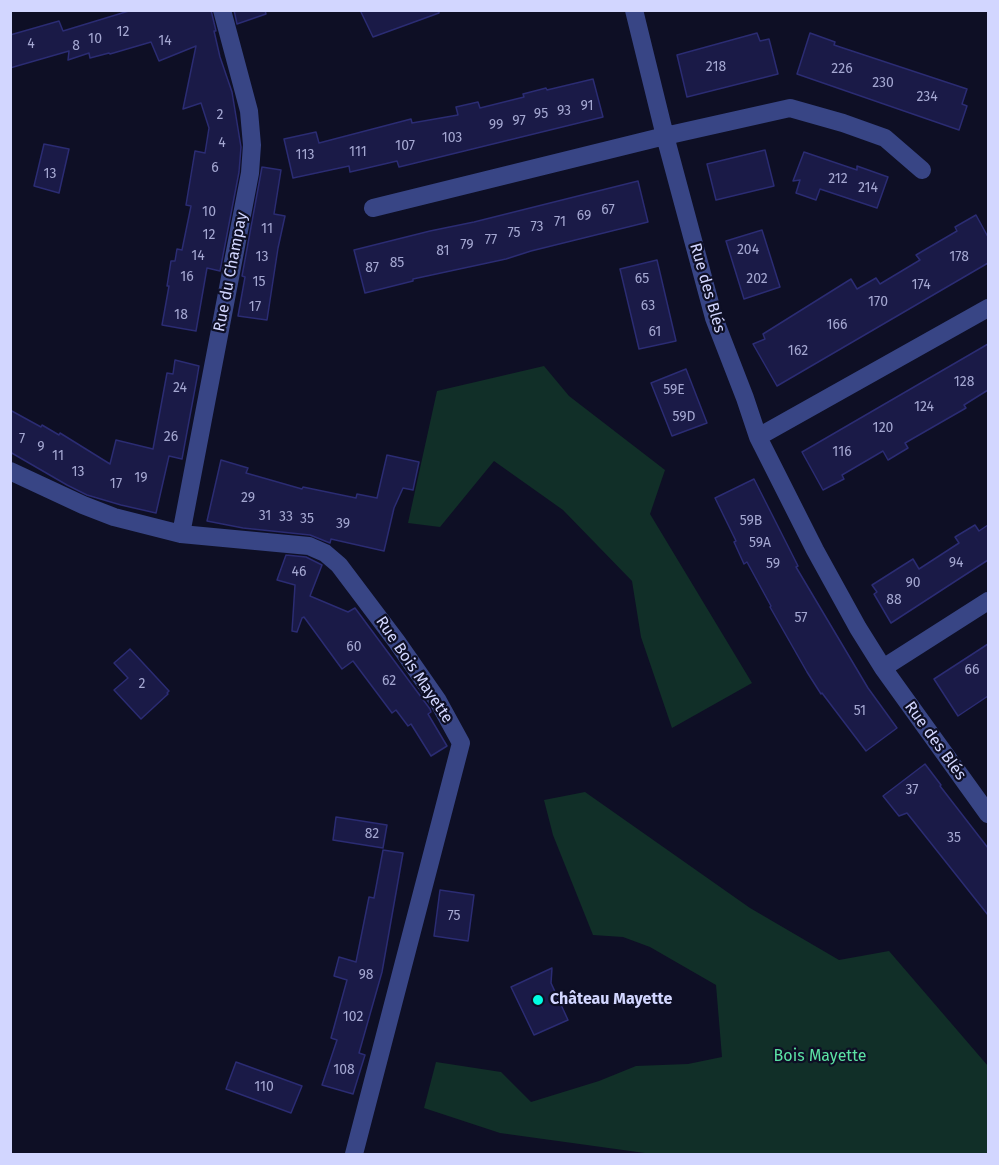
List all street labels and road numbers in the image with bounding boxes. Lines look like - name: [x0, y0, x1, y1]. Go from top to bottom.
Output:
- street label: Rue du Champay: [210, 211, 252, 333]
- street label: Rue des Blés: [685, 241, 729, 335]
- street label: Rue Bois Mayette: [371, 613, 457, 727]
- street label: Rue des Blés: [900, 698, 970, 784]

